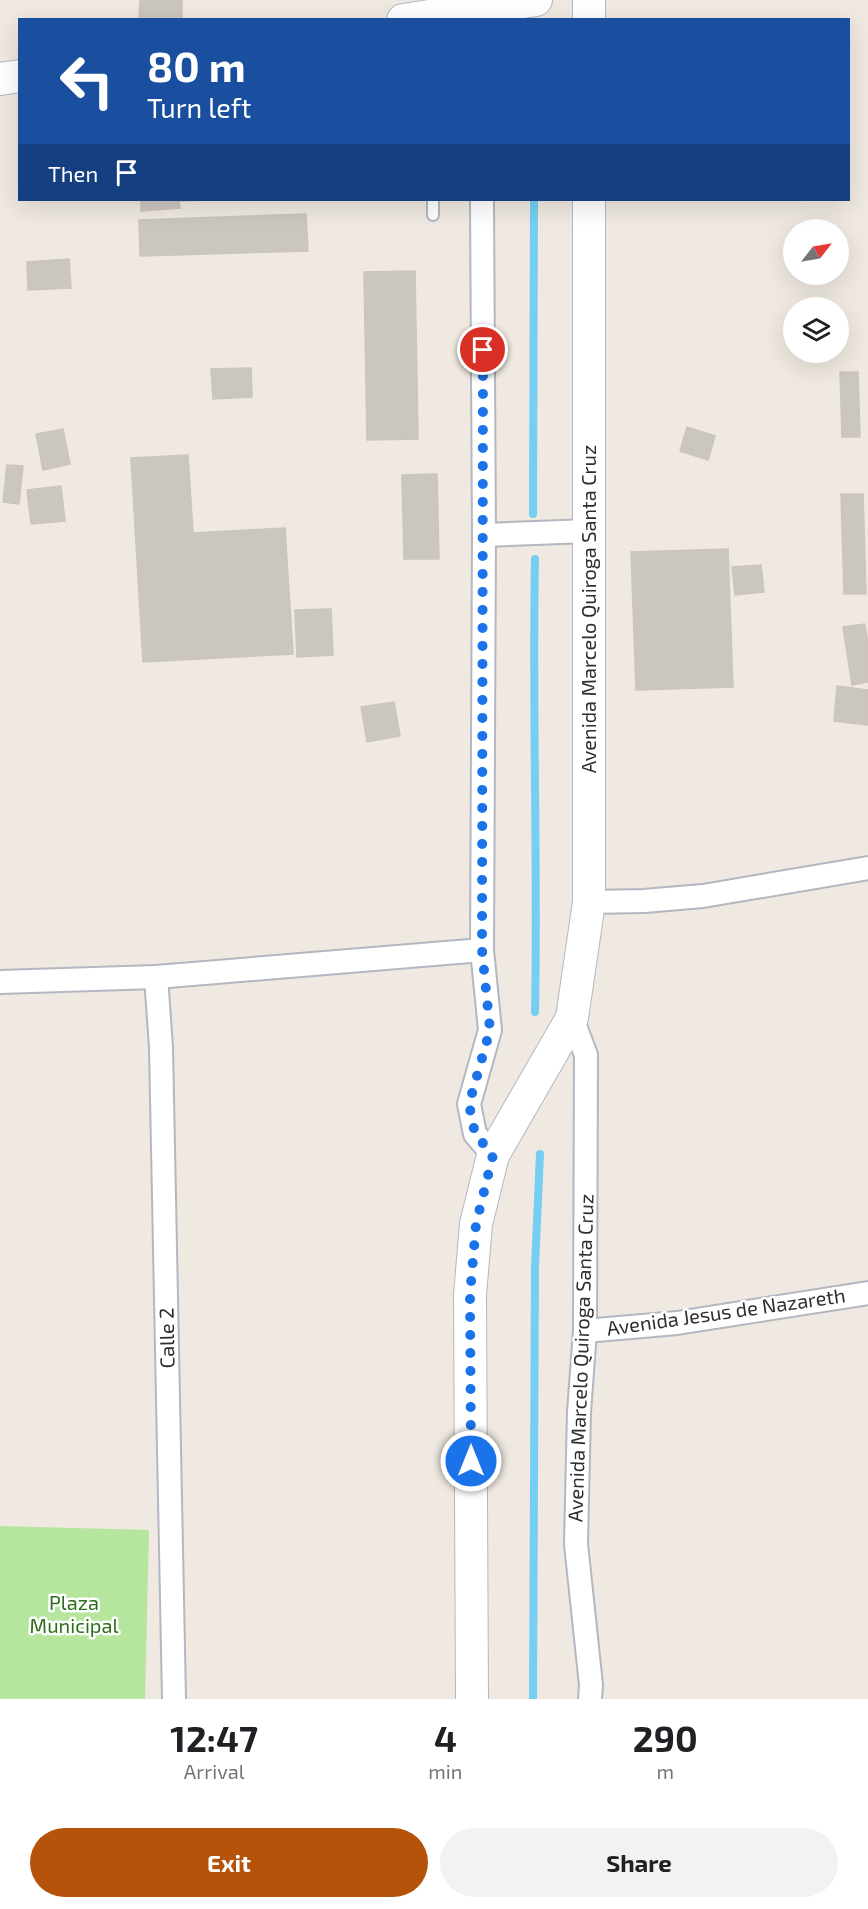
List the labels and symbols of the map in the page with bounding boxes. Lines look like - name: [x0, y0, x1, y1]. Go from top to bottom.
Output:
- north arrow: [783, 219, 849, 285]
- pin: [457, 324, 508, 375]
- street label: Avenida Marcelo Quiroga Santa Cruz: [576, 445, 600, 773]
- street label: Avenida Marcelo Quiroga Santa Cruz: [562, 1193, 598, 1522]
- street label: Avenida Jesus de Nazareth: [605, 1282, 847, 1340]
- street label: Calle 2: [153, 1307, 179, 1369]
- position arrow: [439, 1429, 503, 1493]
- park label: Plaza Municipal: [30, 1590, 118, 1637]

